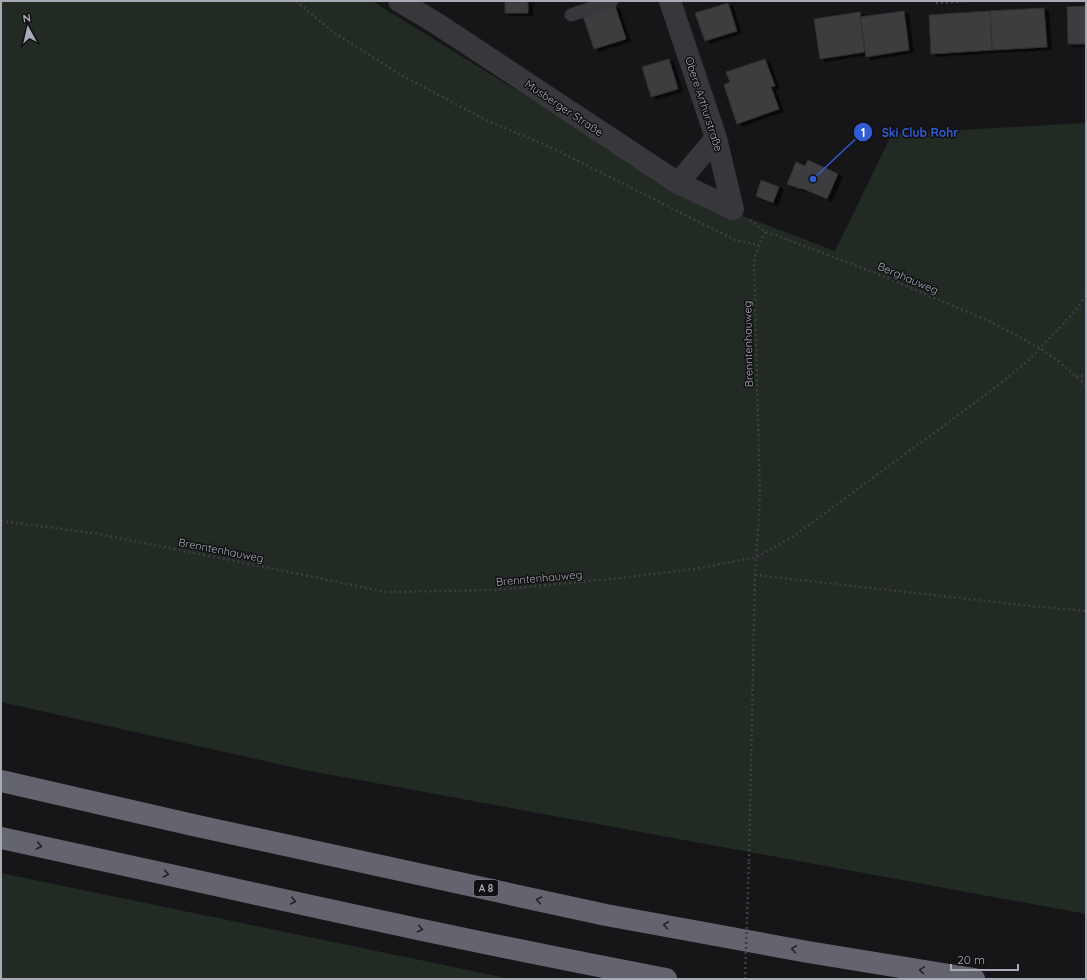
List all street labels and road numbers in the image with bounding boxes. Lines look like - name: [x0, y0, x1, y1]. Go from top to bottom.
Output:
- street label: Obere Arthurstraße: [682, 55, 726, 153]
- street label: Musberger Straße: [522, 77, 606, 139]
- street label: Berghauweg: [875, 259, 941, 297]
- street label: Brenntenhauweg: [740, 301, 756, 387]
- street label: Brenntenhauweg: [177, 535, 265, 565]
- street label: Brenntenhauweg: [495, 567, 583, 589]
- road number: A 8: [474, 880, 498, 896]

